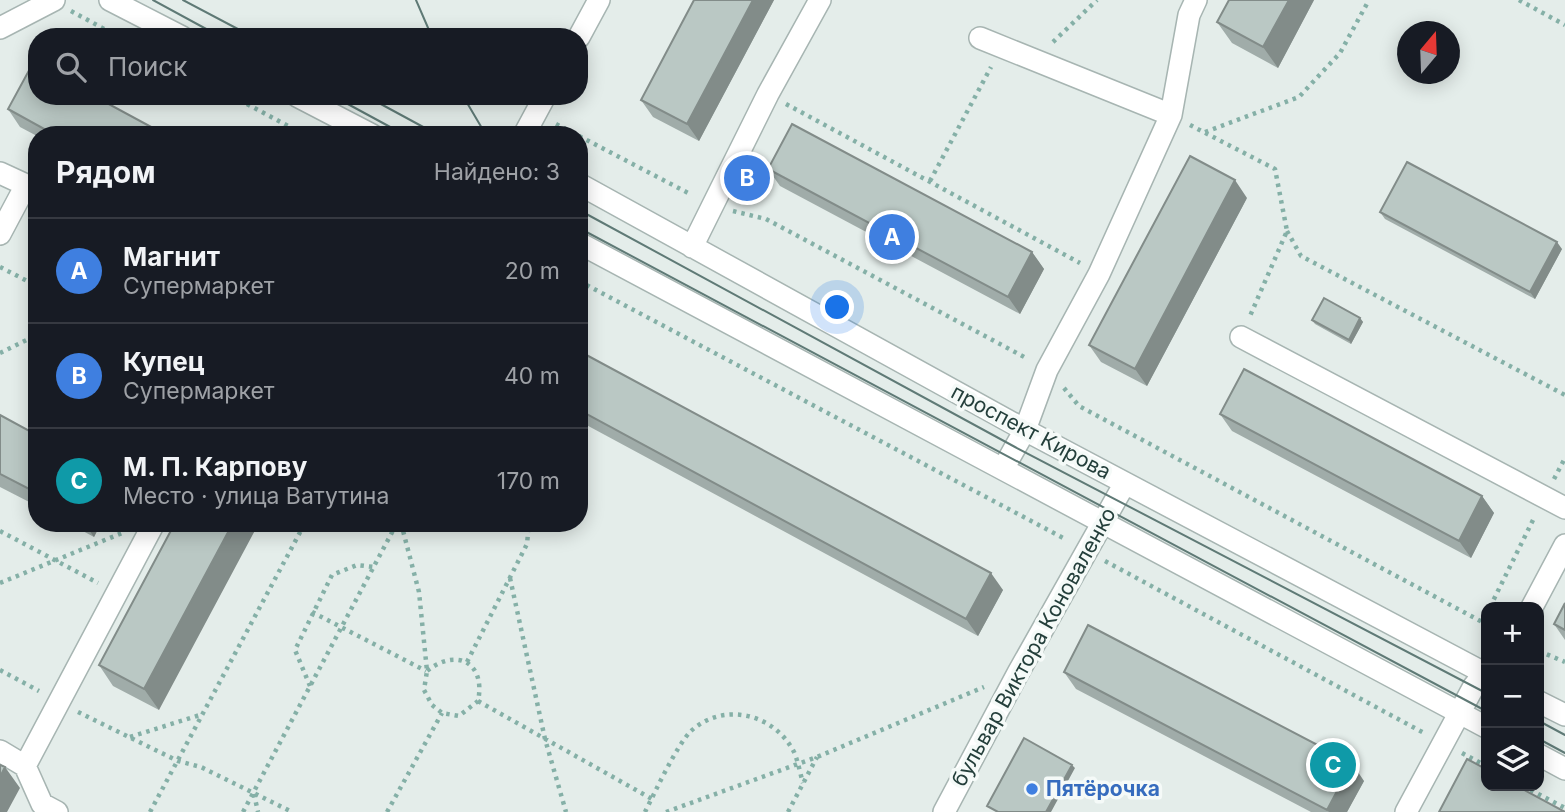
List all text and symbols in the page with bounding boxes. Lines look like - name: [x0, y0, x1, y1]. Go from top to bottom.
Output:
- north arrow: [1397, 21, 1460, 84]
- search box: [28, 28, 588, 105]
- icon: search: [52, 48, 90, 86]
- text: Поиск: [108, 51, 187, 82]
- pin: B: [724, 152, 770, 204]
- text: Рядом: [56, 154, 156, 190]
- text: Найдено: 3: [434, 158, 560, 186]
- pin: A: [869, 211, 915, 263]
- text: Магнит: [123, 241, 220, 272]
- text: A: [70, 257, 88, 285]
- text: 20 m: [505, 257, 560, 285]
- text: Супермаркет: [123, 272, 275, 300]
- your location: [820, 290, 854, 324]
- text: Купец: [123, 346, 205, 377]
- text: B: [71, 362, 87, 390]
- text: 40 m: [504, 362, 560, 390]
- text: Супермаркет: [123, 377, 275, 405]
- street label: проспект Кирова: [947, 379, 1115, 484]
- text: М. П. Карпову: [123, 451, 307, 482]
- text: C: [70, 467, 88, 495]
- text: 170 m: [497, 467, 560, 495]
- text: Место · улица Ватутина: [123, 482, 389, 510]
- street label: бульвар Виктора Коноваленко: [946, 503, 1121, 790]
- map controls: [1481, 602, 1544, 791]
- button: +: [1481, 602, 1544, 665]
- button: −: [1481, 665, 1544, 728]
- button: layers: [1481, 728, 1544, 791]
- pin: C: [1310, 739, 1356, 791]
- place label: Пятёрочка: [1046, 776, 1160, 801]
- marker: Пятёрочка: [1024, 781, 1040, 797]

